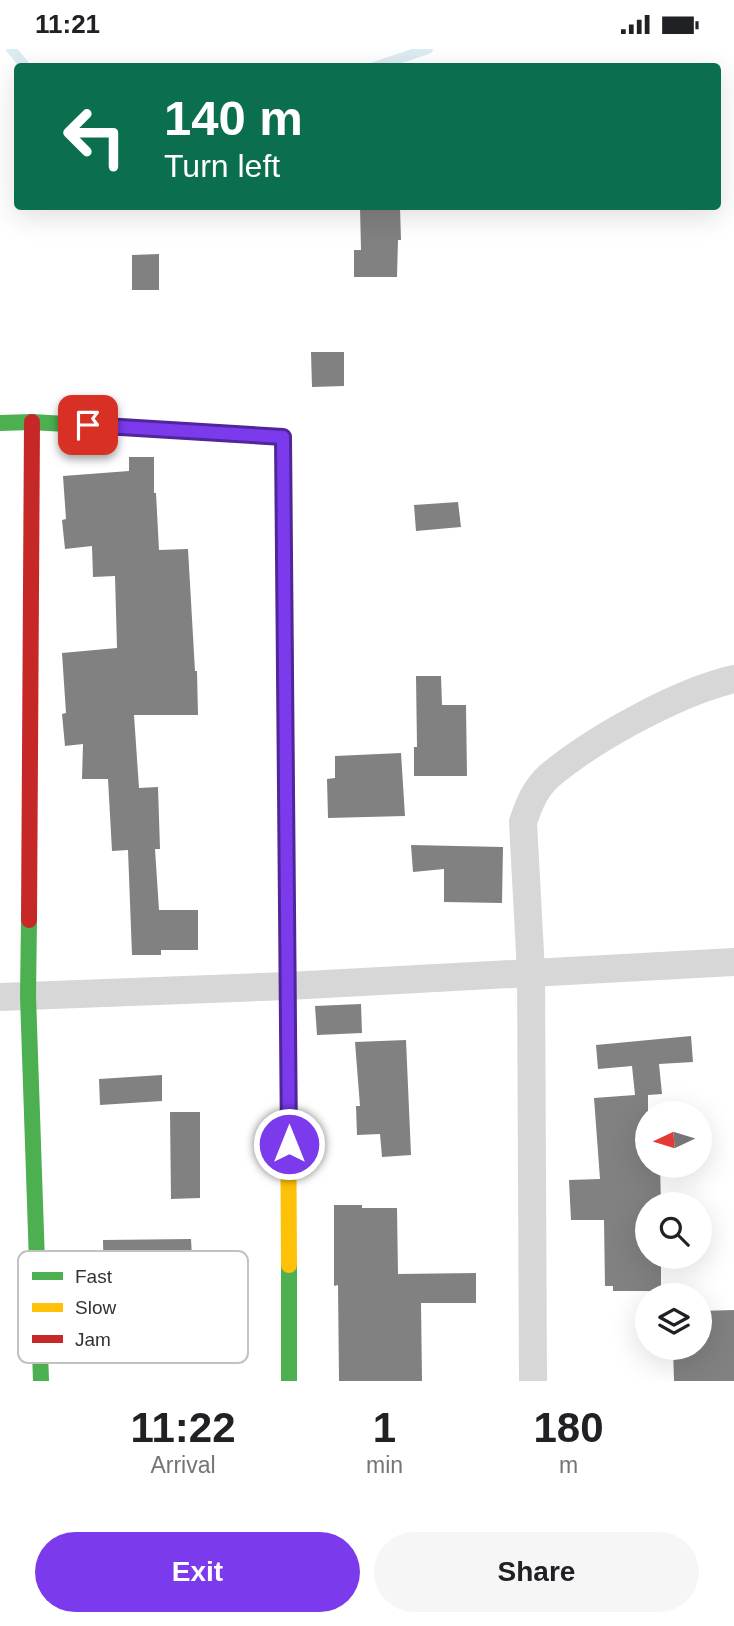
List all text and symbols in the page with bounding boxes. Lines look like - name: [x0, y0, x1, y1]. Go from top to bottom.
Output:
- text: 11:21: [35, 9, 100, 39]
- icon: left: [49, 91, 140, 182]
- text: 140 m: [164, 91, 303, 145]
- text: Turn left: [164, 148, 280, 184]
- pin: [58, 395, 118, 455]
- icon: arrive: [69, 406, 107, 444]
- north arrow: [635, 1101, 712, 1178]
- map controls: [635, 1101, 712, 1360]
- position arrow: [252, 1107, 326, 1181]
- button: search: [635, 1192, 712, 1269]
- legend: [18, 1251, 248, 1363]
- text: Fast: [75, 1266, 113, 1287]
- button: layers: [635, 1283, 712, 1360]
- text: Slow: [75, 1297, 116, 1318]
- text: Jam: [75, 1329, 111, 1350]
- text: 11:22: [130, 1404, 236, 1451]
- text: 1: [373, 1404, 396, 1451]
- text: 180: [533, 1404, 604, 1451]
- text: Arrival: [150, 1452, 216, 1478]
- text: min: [366, 1452, 403, 1478]
- text: m: [559, 1452, 578, 1478]
- button: Exit: [35, 1532, 360, 1612]
- button: Share: [374, 1532, 699, 1612]

